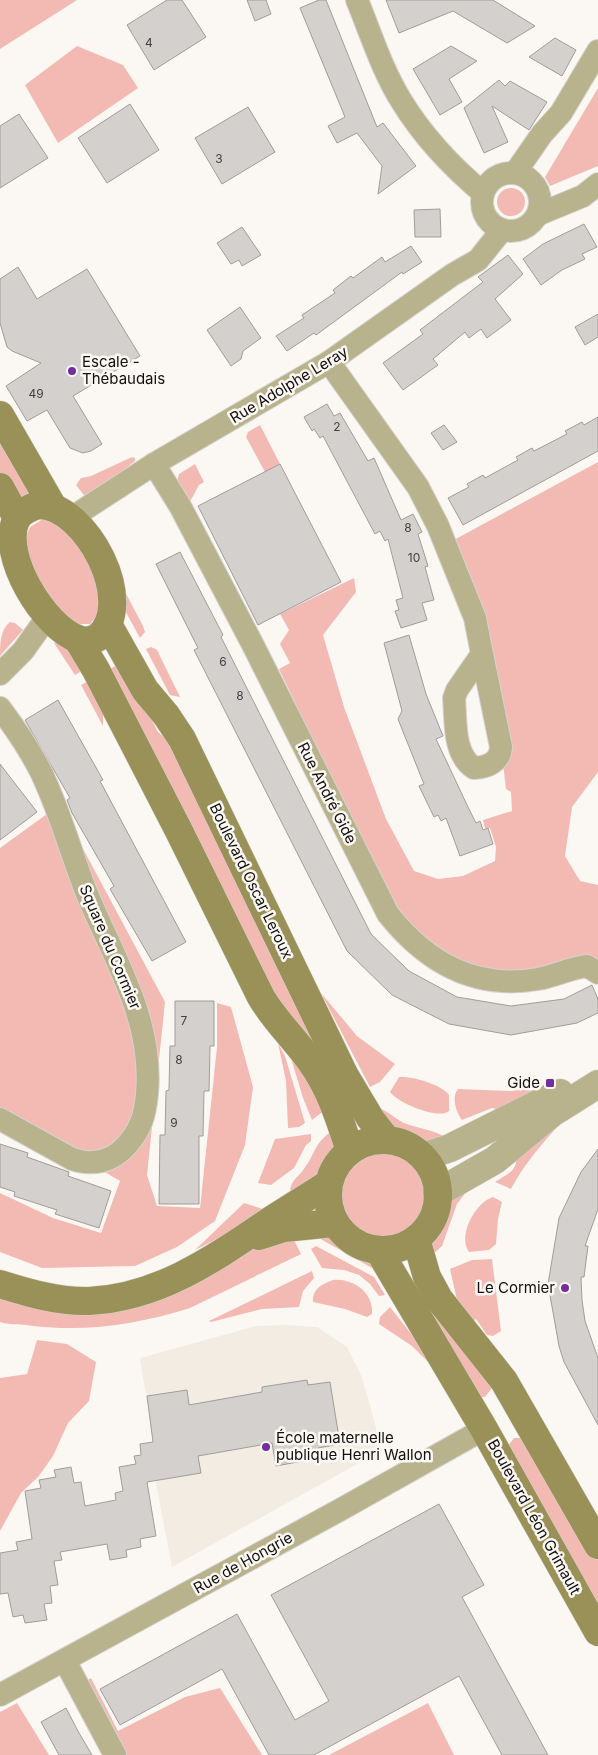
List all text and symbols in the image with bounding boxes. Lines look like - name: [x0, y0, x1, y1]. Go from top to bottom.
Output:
- house number: 4: [145, 35, 153, 50]
- house number: 3: [215, 151, 223, 166]
- street label: Rue Adolphe Leray: [226, 342, 352, 427]
- place label: Escale - Thébaudais: [82, 352, 165, 388]
- marker: Escale - Thébaudais: [66, 365, 78, 377]
- house number: 49: [28, 386, 44, 401]
- house number: 2: [333, 419, 341, 434]
- house number: 8: [404, 520, 412, 535]
- house number: 10: [408, 550, 420, 565]
- house number: 6: [219, 654, 227, 669]
- house number: 8: [236, 688, 244, 703]
- street label: Rue André Gide: [294, 739, 361, 847]
- street label: Boulevard Oscar Leroux: [206, 800, 297, 962]
- street label: Square du Cormier: [76, 882, 145, 1012]
- house number: 7: [181, 1013, 188, 1028]
- house number: 8: [175, 1052, 183, 1067]
- place label: Gide: [507, 1073, 540, 1092]
- marker: Gide: [544, 1077, 556, 1089]
- house number: 9: [170, 1115, 178, 1130]
- place label: Le Cormier: [477, 1278, 555, 1297]
- marker: Le Cormier: [559, 1282, 571, 1294]
- place label: École maternelle publique Henri Wallon: [276, 1428, 432, 1464]
- street label: Boulevard Léon Grimault: [484, 1436, 585, 1598]
- marker: École maternelle publique Henri Wallon: [260, 1441, 272, 1453]
- street label: Rue de Hongrie: [190, 1528, 296, 1598]

